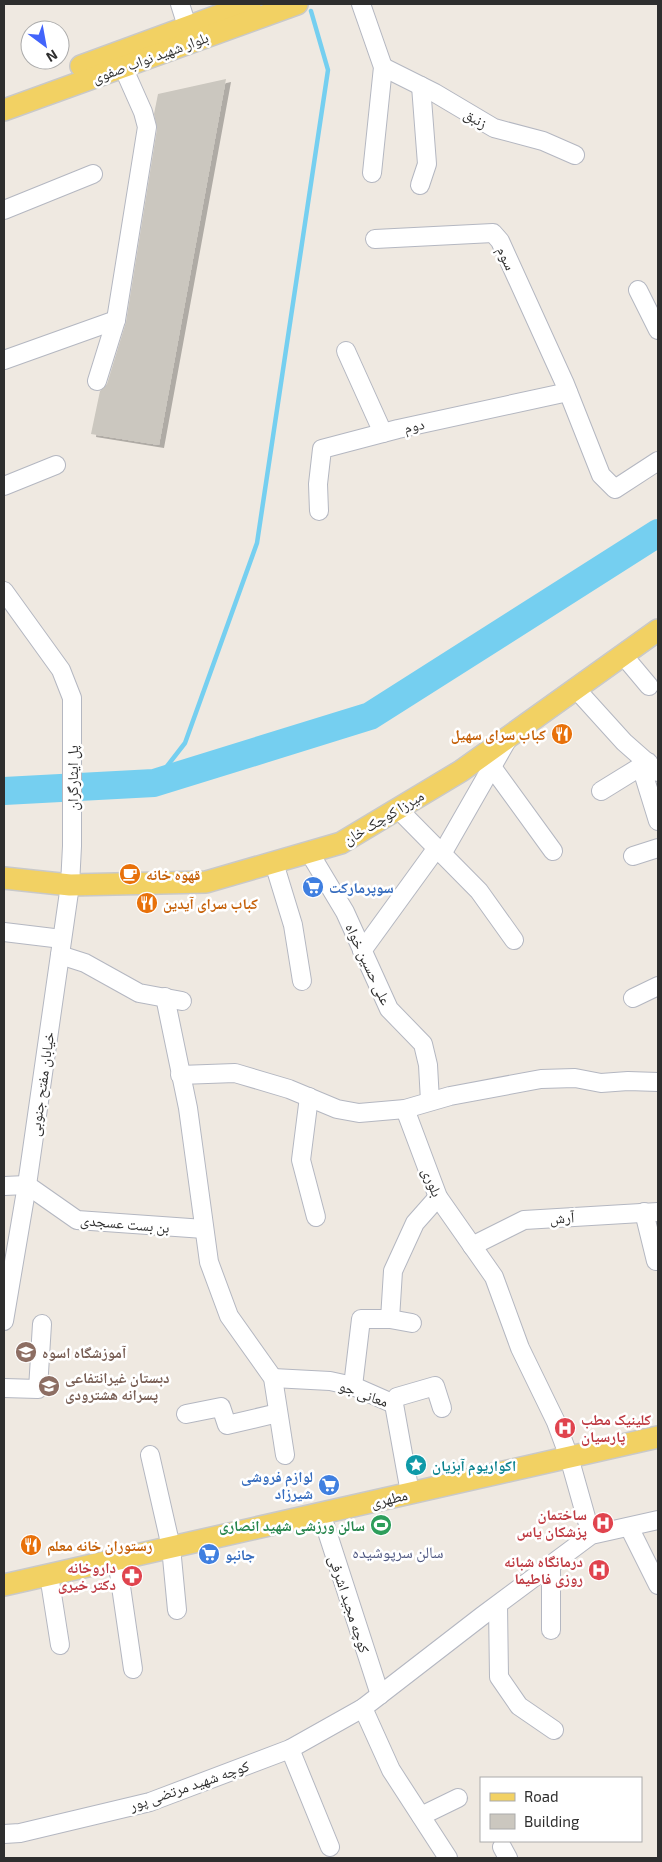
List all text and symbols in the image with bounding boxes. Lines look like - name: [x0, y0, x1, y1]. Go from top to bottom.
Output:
- north arrow: [20, 20, 70, 70]
- street label: بلوار شهید نواب صفوی: [89, 28, 211, 88]
- text: N: [43, 47, 61, 66]
- street label: زنبق: [460, 104, 491, 134]
- street label: سوم: [492, 243, 520, 274]
- street label: دوم: [402, 414, 426, 438]
- restaurant icon: کباب سرای سهیل: [550, 722, 574, 746]
- place label: کباب سرای سهیل: [451, 725, 546, 744]
- street label: پل ایثارگران: [63, 745, 83, 811]
- street label: میرزا کوچک خان: [339, 786, 428, 850]
- cafe icon: قهوه خانه: [118, 862, 142, 886]
- place label: قهوه خانه: [146, 865, 200, 884]
- supermarket icon: سوپرمارکت: [301, 875, 325, 899]
- place label: سوپرمارکت: [329, 878, 394, 897]
- restaurant icon: کباب سرای آیدین: [135, 891, 159, 915]
- place label: کباب سرای آیدین: [163, 894, 258, 913]
- street label: علی حسین خواه: [340, 920, 396, 1009]
- street label: خیابان مفتح جنوبی: [25, 1030, 59, 1138]
- street label: بلوری: [417, 1165, 447, 1200]
- street label: آرش: [549, 1207, 576, 1229]
- street label: بن بست عسجدی: [79, 1210, 171, 1238]
- school or university icon: آموزشگاه اسوه: [14, 1340, 38, 1364]
- place label: آموزشگاه اسوه: [42, 1343, 127, 1361]
- place label: دبستان غیرانتفاعی پسرانه هشترودی: [65, 1368, 170, 1404]
- school or university icon: دبستان غیرانتفاعی پسرانه هشترودی: [37, 1374, 61, 1398]
- street label: معانی جو: [336, 1376, 391, 1412]
- place label: کلینیک مطب پارسیان: [581, 1410, 652, 1446]
- hospital icon: کلینیک مطب پارسیان: [553, 1416, 577, 1440]
- place icon: اکواریوم آبزیان: [404, 1453, 428, 1477]
- place label: اکواریوم آبزیان: [432, 1456, 516, 1476]
- place label: لوازم فروشی شیرزاد: [241, 1467, 313, 1502]
- supermarket icon: لوازم فروشی شیرزاد: [317, 1473, 341, 1497]
- street label: مطهری: [369, 1485, 410, 1513]
- place label: ساختمان پزشکان یاس: [516, 1505, 587, 1541]
- hospital icon: ساختمان پزشکان یاس: [591, 1511, 615, 1535]
- sports icon: سالن ورزشی شهید انصاری: [369, 1513, 393, 1537]
- place label: سالن ورزشی شهید انصاری: [219, 1516, 365, 1535]
- restaurant icon: رستوران خانه معلم: [19, 1533, 43, 1557]
- place label: رستوران خانه معلم: [47, 1536, 153, 1556]
- supermarket icon: جانبو: [197, 1542, 221, 1566]
- district label: سالن سرپوشیده: [352, 1542, 444, 1563]
- place label: جانبو: [225, 1545, 255, 1564]
- place label: درمانگاه شبانه روزی فاطیما: [504, 1552, 583, 1588]
- street label: کوچه مجید اشرفی: [324, 1553, 374, 1656]
- place label: داروخانه دکتر خیری: [58, 1558, 116, 1594]
- hospital icon: درمانگاه شبانه روزی فاطیما: [587, 1558, 611, 1582]
- pharmacy icon: داروخانه دکتر خیری: [120, 1564, 144, 1588]
- street label: کوچه شهید مرتضی پور: [126, 1756, 252, 1816]
- legend: [480, 1777, 642, 1842]
- text: Road: [524, 1787, 559, 1805]
- text: Building: [524, 1812, 580, 1830]

